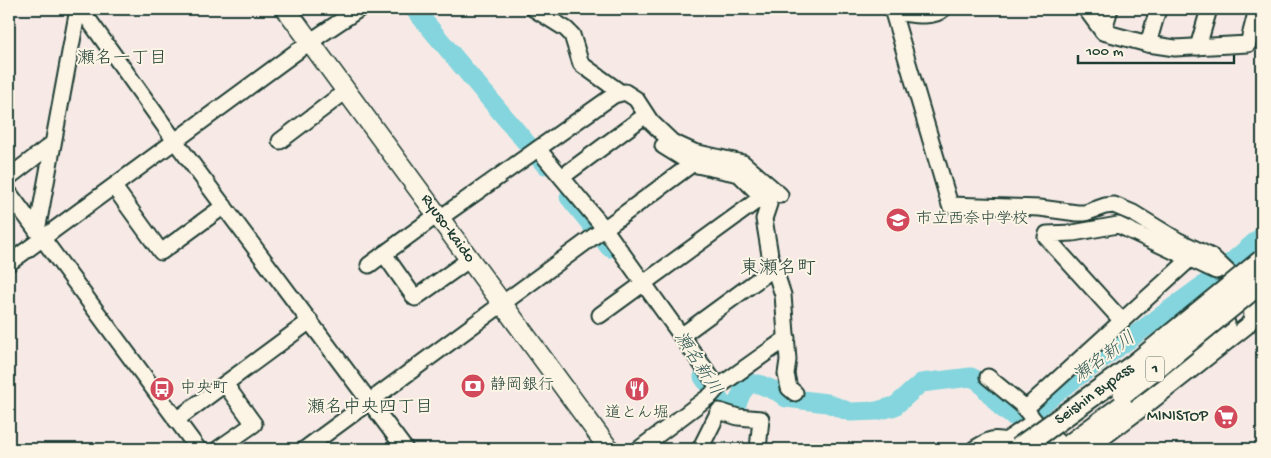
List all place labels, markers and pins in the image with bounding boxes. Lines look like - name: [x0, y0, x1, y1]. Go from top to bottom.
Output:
- school or university icon: 市立西奈中学校: [885, 207, 911, 233]
- place label: 市立西奈中学校: [916, 209, 1028, 230]
- bank icon: 静岡銀行: [460, 373, 486, 399]
- place label: 静岡銀行: [490, 375, 554, 396]
- bus stop icon: 中央町: [149, 376, 175, 402]
- restaurant icon: 道とん堀: [624, 376, 650, 402]
- place label: 中央町: [180, 379, 228, 399]
- place label: 道とん堀: [605, 404, 669, 424]
- supermarket icon: MINISTOP: [1213, 404, 1239, 430]
- place label: MINISTOP: [1147, 408, 1208, 427]

